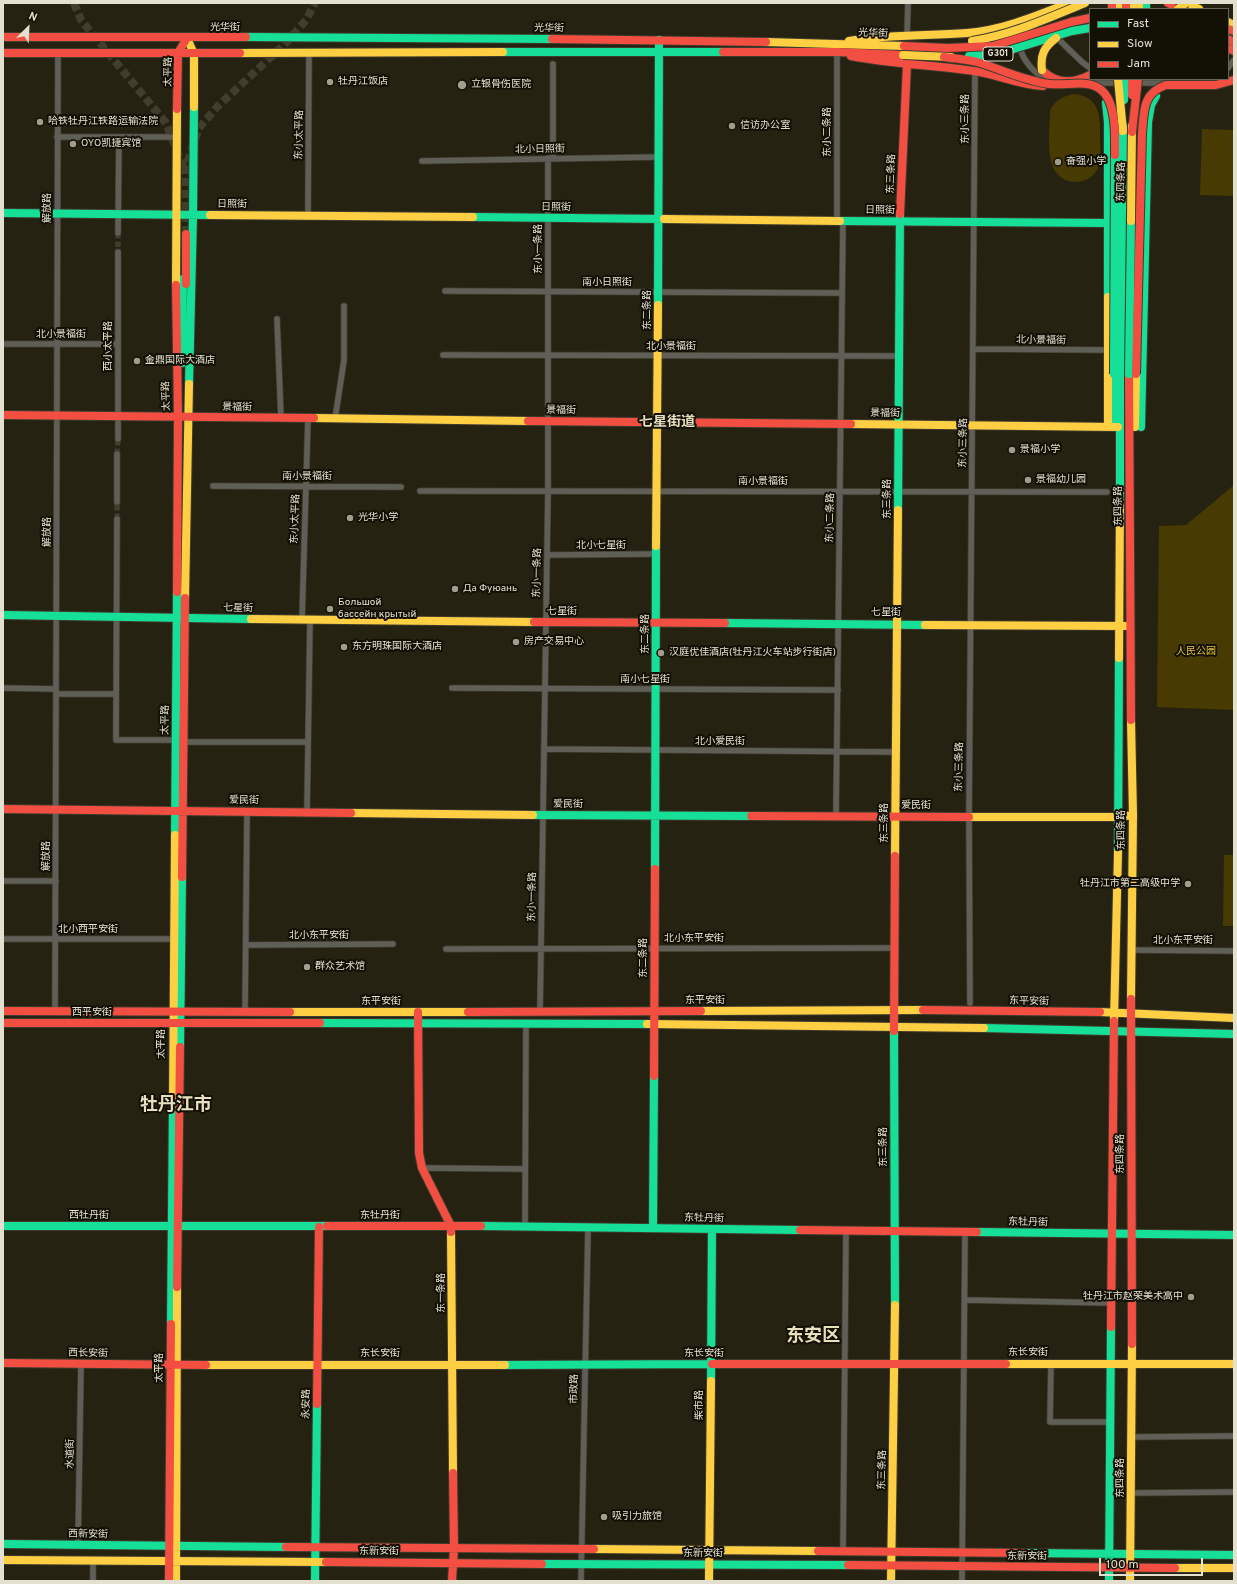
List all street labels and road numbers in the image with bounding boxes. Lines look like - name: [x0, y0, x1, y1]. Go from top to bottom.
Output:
- street label: 光华街: [210, 22, 240, 34]
- street label: 光华街: [534, 23, 564, 35]
- street label: 光华街: [858, 27, 888, 41]
- road number: G301: [983, 47, 1013, 61]
- street label: 太平路: [163, 57, 175, 87]
- street label: 东小三条路: [960, 94, 972, 144]
- street label: 东小二条路: [822, 107, 834, 157]
- street label: 东小太平路: [294, 110, 306, 160]
- street label: 北小日照街: [515, 144, 565, 156]
- street label: 东三条路: [885, 154, 899, 194]
- street label: 东四条路: [1116, 162, 1128, 202]
- street label: 解放路: [42, 193, 54, 223]
- street label: 日照街: [217, 199, 247, 211]
- street label: 日照街: [541, 202, 571, 214]
- street label: 日照街: [865, 205, 895, 217]
- street label: 东小一条路: [533, 224, 545, 274]
- street label: 南小日照街: [582, 277, 632, 289]
- street label: 东二条路: [642, 290, 654, 330]
- street label: 西小太平路: [103, 321, 115, 371]
- street label: 北小景福街: [36, 329, 86, 341]
- street label: 北小景福街: [1016, 335, 1066, 347]
- street label: 北小景福街: [646, 341, 696, 353]
- street label: 太平路: [160, 381, 174, 411]
- street label: 景福街: [222, 402, 252, 414]
- street label: 景福街: [546, 405, 576, 417]
- street label: 景福街: [870, 408, 900, 420]
- street label: 东小三条路: [958, 418, 970, 468]
- street label: 南小景福街: [282, 471, 332, 483]
- street label: 南小景福街: [738, 476, 788, 488]
- street label: 东三条路: [882, 479, 894, 519]
- street label: 东四条路: [1113, 486, 1125, 526]
- street label: 东小二条路: [825, 493, 837, 543]
- street label: 东小太平路: [289, 494, 303, 544]
- street label: 解放路: [42, 517, 54, 547]
- street label: 北小七星街: [576, 540, 626, 552]
- street label: 东小一条路: [532, 548, 544, 598]
- street label: 七星街: [223, 603, 253, 615]
- street label: 七星街: [547, 606, 577, 618]
- street label: 七星街: [871, 607, 901, 619]
- street label: 东二条路: [640, 614, 652, 654]
- street label: 南小七星街: [620, 674, 670, 686]
- street label: 太平路: [160, 705, 172, 735]
- street label: 北小爱民街: [695, 736, 745, 748]
- street label: 东小三条路: [954, 742, 966, 792]
- street label: 爱民街: [229, 795, 259, 807]
- street label: 爱民街: [553, 799, 583, 811]
- street label: 爱民街: [901, 800, 931, 812]
- street label: 东三条路: [879, 803, 891, 843]
- street label: 东四条路: [1116, 810, 1128, 850]
- street label: 解放路: [41, 841, 53, 871]
- street label: 东小一条路: [527, 872, 539, 922]
- street label: 北小西平安街: [58, 924, 118, 936]
- street label: 北小东平安街: [289, 930, 349, 942]
- street label: 北小东平安街: [664, 933, 724, 945]
- street label: 北小东平安街: [1153, 935, 1213, 947]
- street label: 东二条路: [638, 938, 650, 978]
- street label: 东平安街: [685, 995, 725, 1007]
- street label: 东平安街: [361, 996, 401, 1008]
- street label: 东平安街: [1009, 996, 1049, 1008]
- street label: 西平安街: [72, 1007, 112, 1019]
- street label: 太平路: [156, 1029, 168, 1059]
- street label: 东三条路: [878, 1127, 890, 1167]
- street label: 东四条路: [1115, 1134, 1127, 1174]
- street label: 西牡丹街: [69, 1210, 109, 1222]
- street label: 东牡丹街: [360, 1210, 400, 1222]
- street label: 东牡丹街: [684, 1213, 724, 1225]
- street label: 东牡丹街: [1008, 1217, 1048, 1229]
- street label: 东一条路: [436, 1273, 448, 1313]
- street label: 东长安街: [1008, 1347, 1048, 1359]
- street label: 西长安街: [68, 1348, 108, 1360]
- street label: 东长安街: [360, 1348, 400, 1360]
- street label: 东长安街: [684, 1348, 724, 1360]
- street label: 太平路: [154, 1353, 166, 1383]
- street label: 市政路: [569, 1374, 581, 1404]
- street label: 永安路: [301, 1389, 313, 1419]
- street label: 柴市路: [694, 1390, 706, 1420]
- street label: 水道街: [65, 1439, 77, 1469]
- street label: 东三条路: [877, 1450, 889, 1490]
- street label: 东四条路: [1115, 1458, 1127, 1498]
- street label: 西新安街: [68, 1529, 108, 1541]
- street label: 东新安街: [359, 1546, 399, 1558]
- street label: 东新安街: [683, 1548, 723, 1560]
- street label: 东新安街: [1007, 1551, 1047, 1563]

